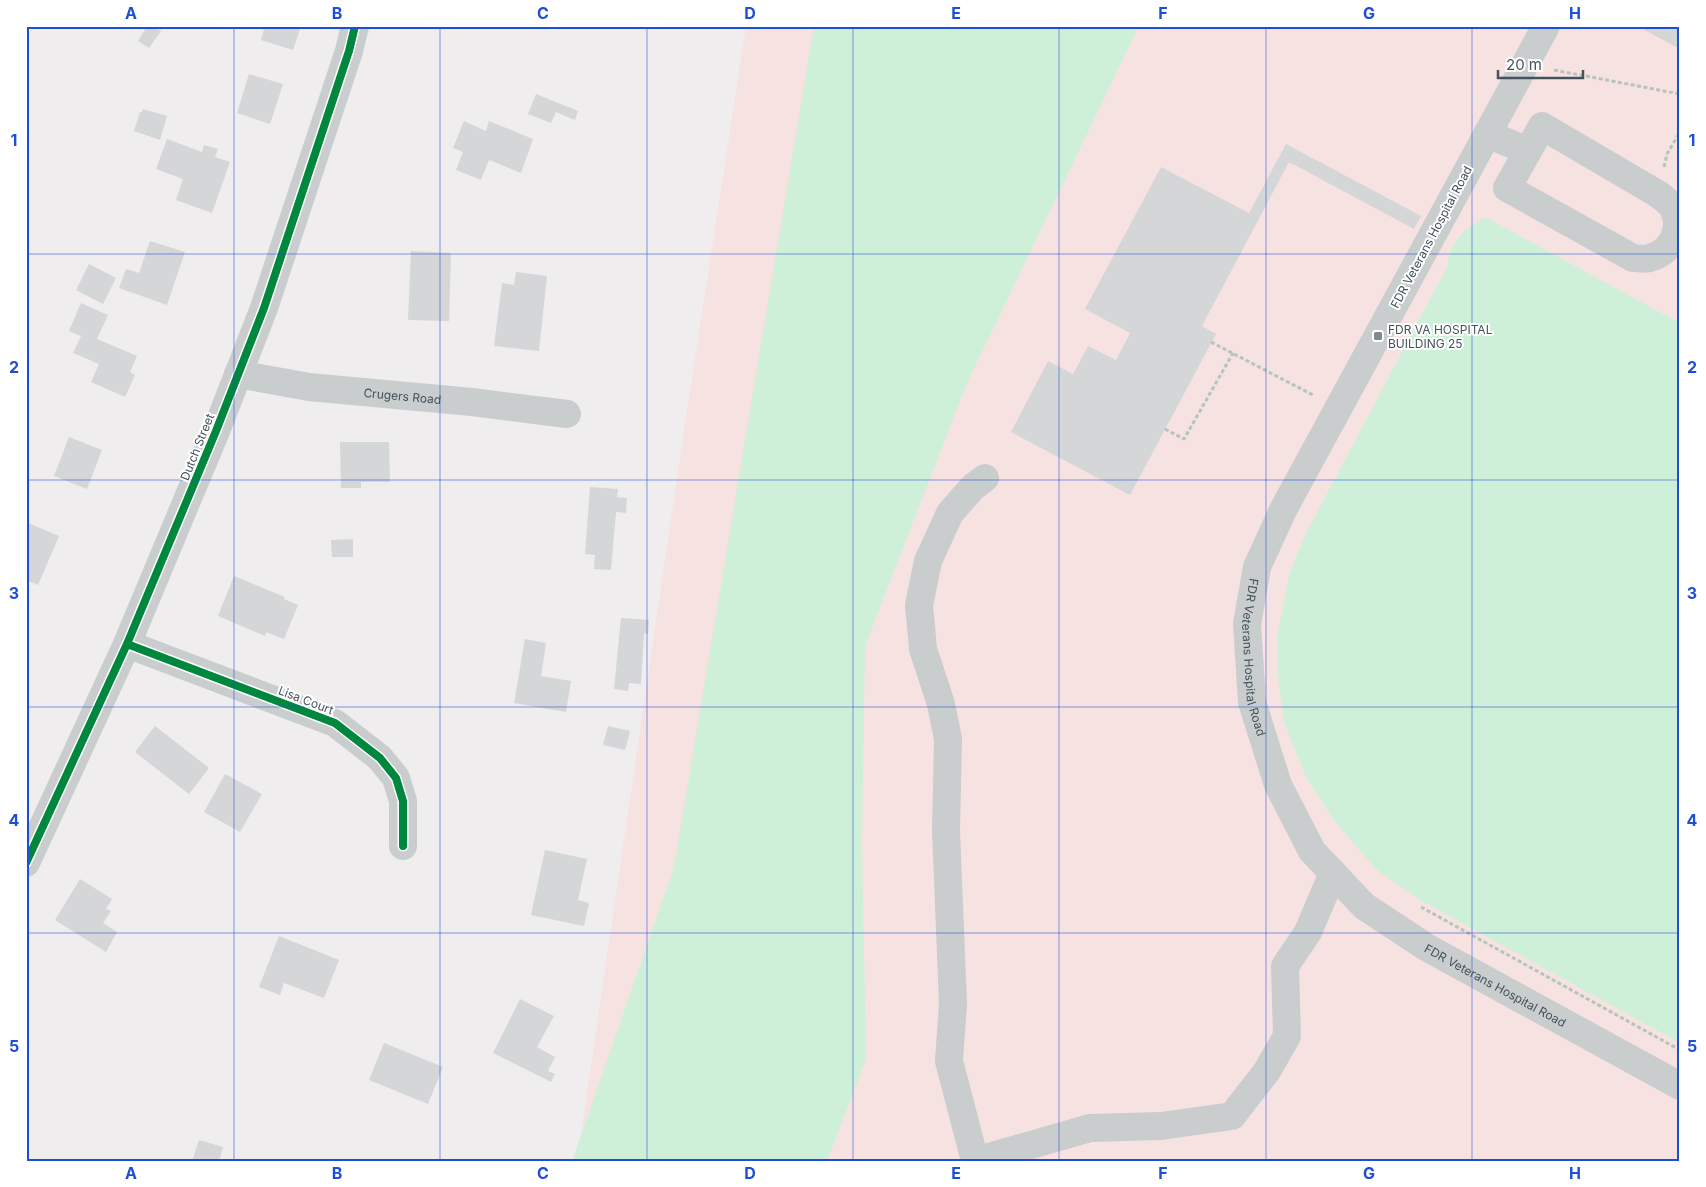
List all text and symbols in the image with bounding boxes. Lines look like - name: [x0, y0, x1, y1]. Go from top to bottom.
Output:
- text: A: [125, 3, 137, 23]
- text: B: [332, 3, 342, 23]
- text: C: [537, 3, 549, 23]
- text: D: [744, 3, 756, 23]
- text: E: [951, 3, 961, 23]
- text: F: [1158, 3, 1168, 23]
- text: G: [1363, 3, 1375, 23]
- text: H: [1569, 3, 1581, 23]
- scale bar: [1498, 48, 1584, 80]
- text: 20 m: [1506, 55, 1542, 74]
- text: 1: [11, 130, 17, 150]
- text: 1: [1689, 130, 1695, 150]
- street label: FDR Veterans Hospital Road: [1387, 163, 1475, 311]
- place label: FDR VA HOSPITAL BUILDING 25: [1388, 322, 1493, 351]
- marker: FDR VA HOSPITAL BUILDING 25: [1372, 330, 1384, 342]
- text: 2: [9, 357, 19, 377]
- text: 2: [1687, 357, 1697, 377]
- street label: Crugers Road: [363, 385, 442, 407]
- street label: Dutch Street: [177, 411, 217, 483]
- street label: FDR Veterans Hospital Road: [1239, 577, 1270, 738]
- text: 3: [9, 583, 19, 603]
- text: 3: [1687, 583, 1697, 603]
- street label: Lisa Court: [276, 683, 336, 717]
- text: 4: [9, 810, 20, 830]
- text: 4: [1687, 810, 1698, 830]
- street label: FDR Veterans Hospital Road: [1422, 940, 1569, 1030]
- text: 5: [9, 1036, 19, 1056]
- text: 5: [1687, 1036, 1697, 1056]
- text: A: [125, 1163, 137, 1183]
- text: B: [332, 1163, 342, 1183]
- text: C: [537, 1163, 549, 1183]
- text: D: [744, 1163, 756, 1183]
- text: E: [951, 1163, 961, 1183]
- text: F: [1158, 1163, 1168, 1183]
- text: G: [1363, 1163, 1375, 1183]
- text: H: [1569, 1163, 1581, 1183]

